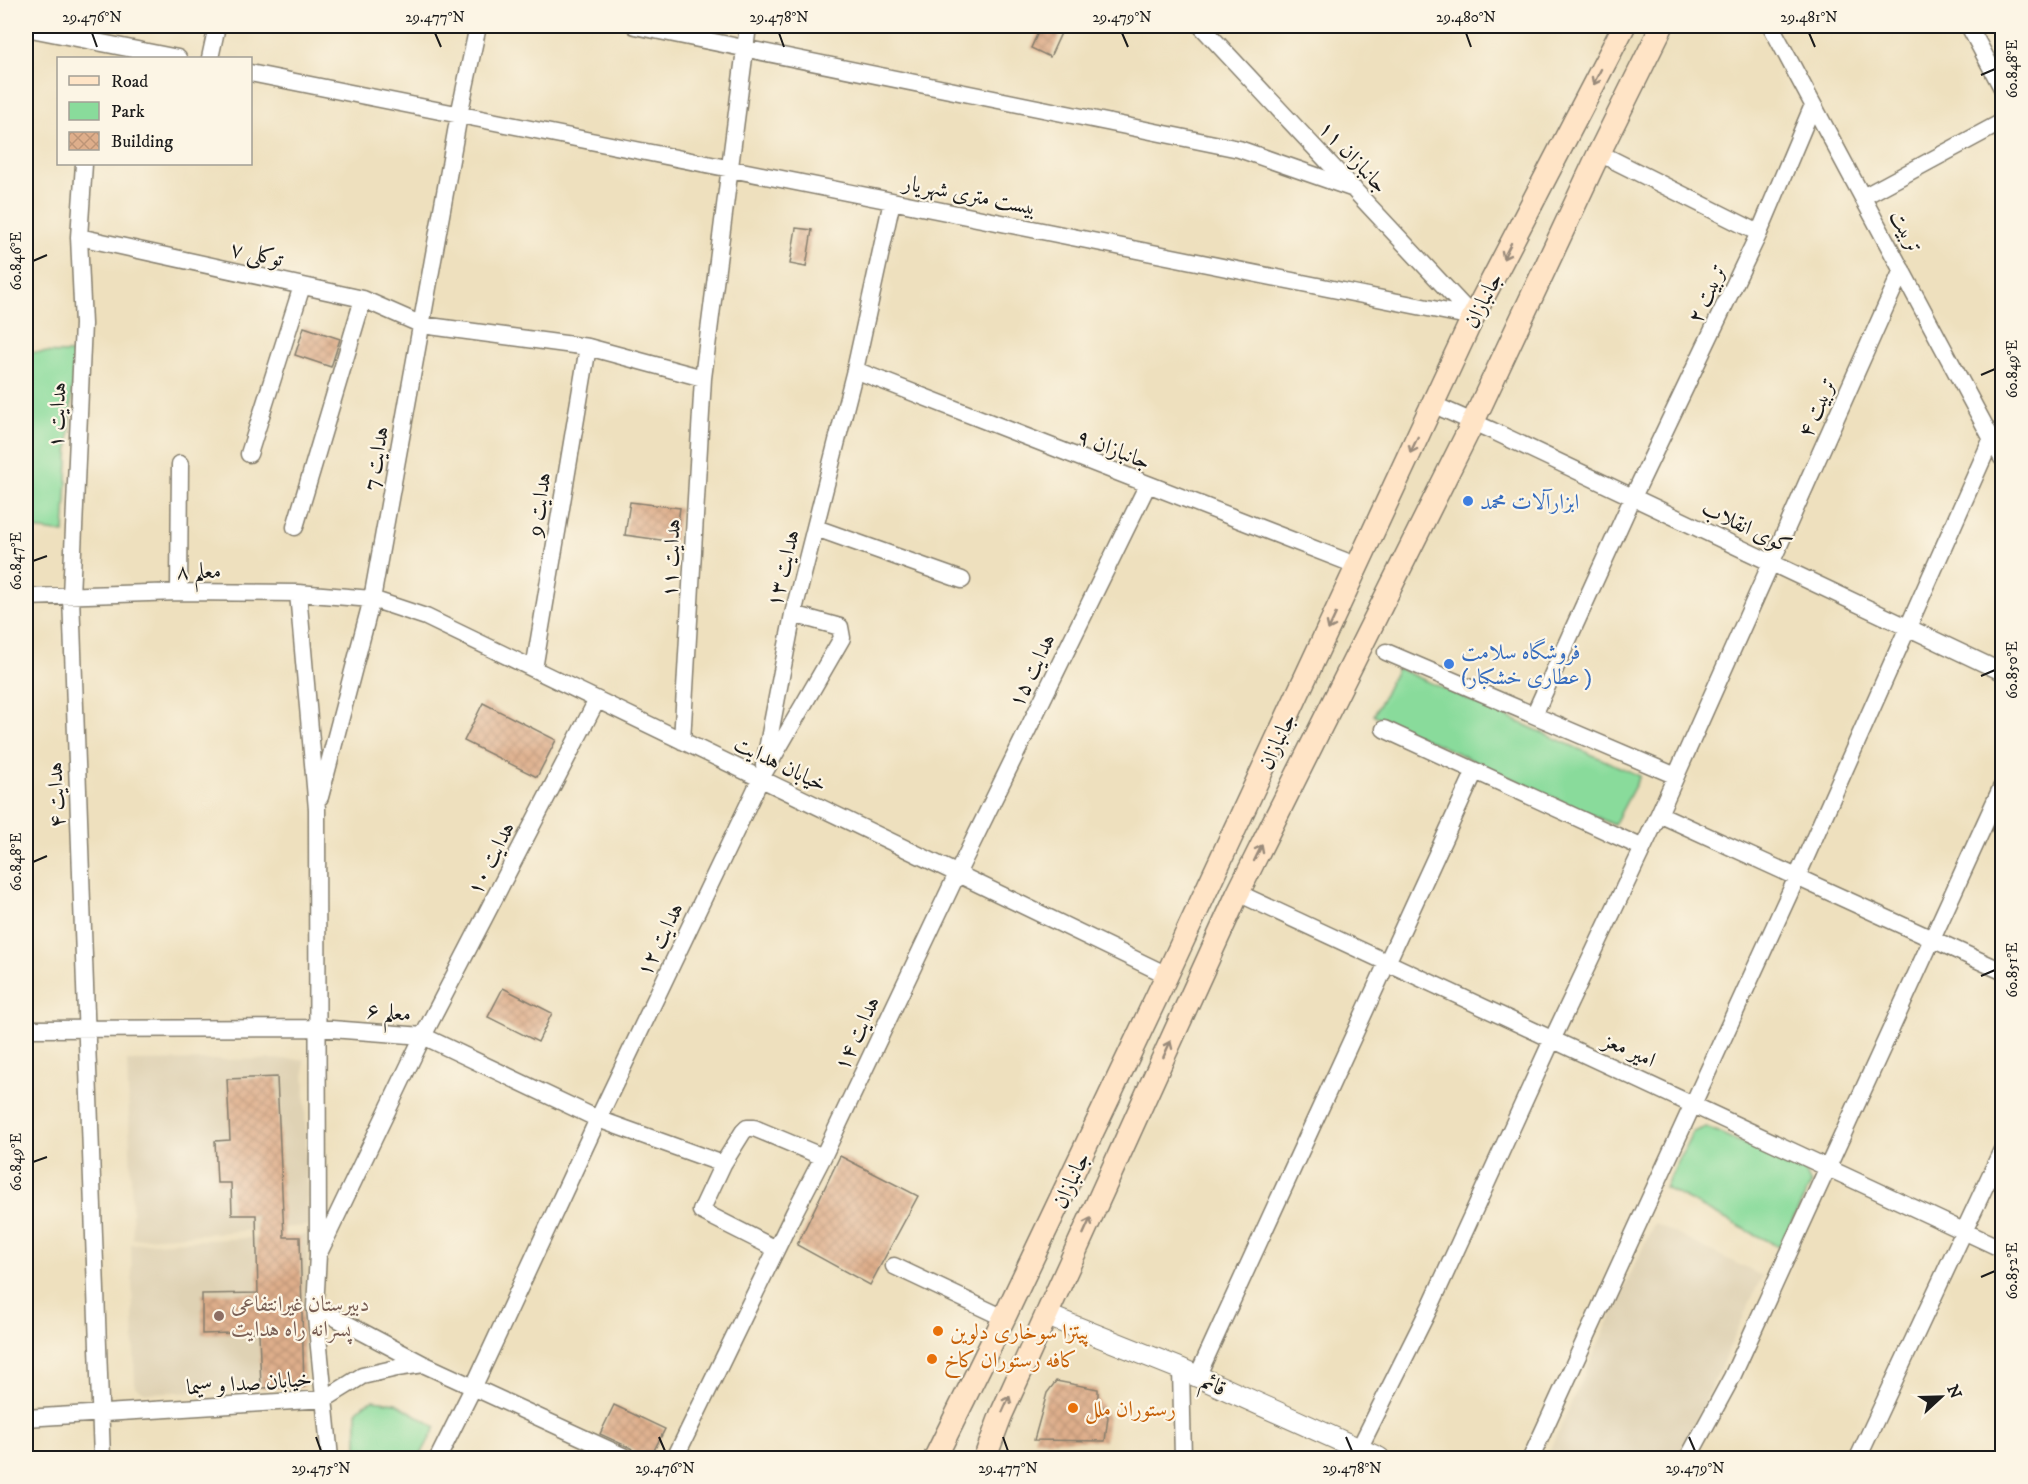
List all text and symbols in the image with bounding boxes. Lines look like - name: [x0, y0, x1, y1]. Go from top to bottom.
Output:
- text: 29.476°N: [62, 8, 122, 27]
- text: 29.477°N: [405, 8, 465, 27]
- text: 29.478°N: [749, 8, 809, 27]
- text: 29.479°N: [1092, 8, 1152, 27]
- text: 29.480°N: [1436, 8, 1496, 27]
- text: 29.481°N: [1780, 8, 1838, 27]
- text: 60.848°E: [2003, 39, 2022, 98]
- legend: [57, 57, 252, 165]
- one-way arrow: [1591, 68, 1602, 86]
- text: Road: [111, 71, 148, 93]
- text: Park: [111, 101, 145, 123]
- street label: جانبازان ۱۱: [1312, 115, 1393, 199]
- text: Building: [111, 131, 173, 153]
- street label: بیست متری شهریار: [899, 169, 1039, 222]
- street label: تربیت: [1883, 205, 1928, 258]
- text: 60.846°E: [7, 231, 26, 290]
- street label: توکلی ۷: [227, 236, 286, 275]
- one-way arrow: [1501, 241, 1512, 259]
- street label: تربیت ۲: [1682, 259, 1733, 328]
- street label: جانبازان: [1458, 268, 1509, 333]
- text: 60.849°E: [2003, 339, 2022, 398]
- street label: تربیت ۴: [1792, 373, 1842, 442]
- street label: هدایت ۱: [42, 381, 73, 449]
- street label: جانبازان ۹: [1073, 423, 1154, 476]
- street label: هدایت 7: [358, 424, 395, 493]
- one-way arrow: [1407, 436, 1419, 454]
- street label: هدایت 9: [521, 470, 558, 539]
- place label: ابزارآلات محمد: [1480, 488, 1579, 516]
- marker: ابزارآلات محمد: [1461, 494, 1475, 508]
- street label: کوی انقلاب: [1697, 495, 1796, 560]
- street label: هدایت ۱۱: [656, 518, 687, 598]
- street label: هدایت ۱۳: [761, 527, 806, 610]
- text: 60.847°E: [7, 531, 26, 590]
- street label: معلم ۸: [177, 558, 221, 593]
- one-way arrow: [1325, 613, 1337, 631]
- street label: هدایت ۱۵: [1003, 629, 1062, 712]
- place label: فروشگاه سلامت (عطاری خشکبار ): [1461, 638, 1592, 691]
- text: 60.850°E: [2003, 641, 2022, 699]
- marker: فروشگاه سلامت (عطاری خشکبار ): [1442, 657, 1456, 671]
- street label: جانبازان: [1253, 709, 1302, 774]
- street label: خیابان هدایت: [730, 730, 831, 798]
- street label: هدایت ۴: [42, 761, 71, 828]
- street label: هدایت ۱۰: [461, 817, 521, 900]
- text: 60.848°E: [7, 832, 26, 891]
- one-way arrow: [1252, 844, 1264, 862]
- street label: هدایت ۱۲: [631, 898, 690, 981]
- text: 60.851°E: [2003, 942, 2022, 998]
- street label: هدایت ۱۴: [828, 992, 886, 1075]
- street label: معلم ۶: [365, 997, 412, 1036]
- street label: امیر معز: [1597, 1026, 1660, 1074]
- one-way arrow: [1162, 1040, 1173, 1058]
- text: 60.849°E: [7, 1132, 26, 1191]
- street label: جانبازان: [1047, 1148, 1096, 1213]
- one-way arrow: [1081, 1218, 1093, 1236]
- text: 60.852°E: [2003, 1242, 2022, 1300]
- place label: دبیرستان غیرانتفاعی پسرانه راه هدایت: [231, 1291, 369, 1345]
- marker: دبیرستان غیرانتفاعی پسرانه راه هدایت: [212, 1309, 226, 1323]
- place label: پیتزا سوخاری دلوین: [950, 1319, 1089, 1347]
- marker: پیتزا سوخاری دلوین: [931, 1324, 945, 1338]
- place label: کافه رستوران کاخ: [944, 1347, 1077, 1379]
- marker: کافه رستوران کاخ: [925, 1352, 939, 1366]
- street label: خیابان صدا و سیما: [185, 1366, 313, 1401]
- north arrow: [1911, 1367, 1971, 1427]
- street label: قائم: [1195, 1368, 1230, 1407]
- text: N: [1942, 1382, 1966, 1402]
- one-way arrow: [1000, 1395, 1012, 1413]
- place label: رستوران ملل: [1085, 1396, 1176, 1424]
- marker: رستوران ملل: [1066, 1401, 1080, 1415]
- text: 29.475°N: [291, 1459, 351, 1478]
- text: 29.476°N: [635, 1459, 695, 1478]
- text: 29.477°N: [978, 1459, 1038, 1478]
- text: 29.478°N: [1322, 1459, 1382, 1478]
- text: 29.479°N: [1665, 1459, 1725, 1478]

